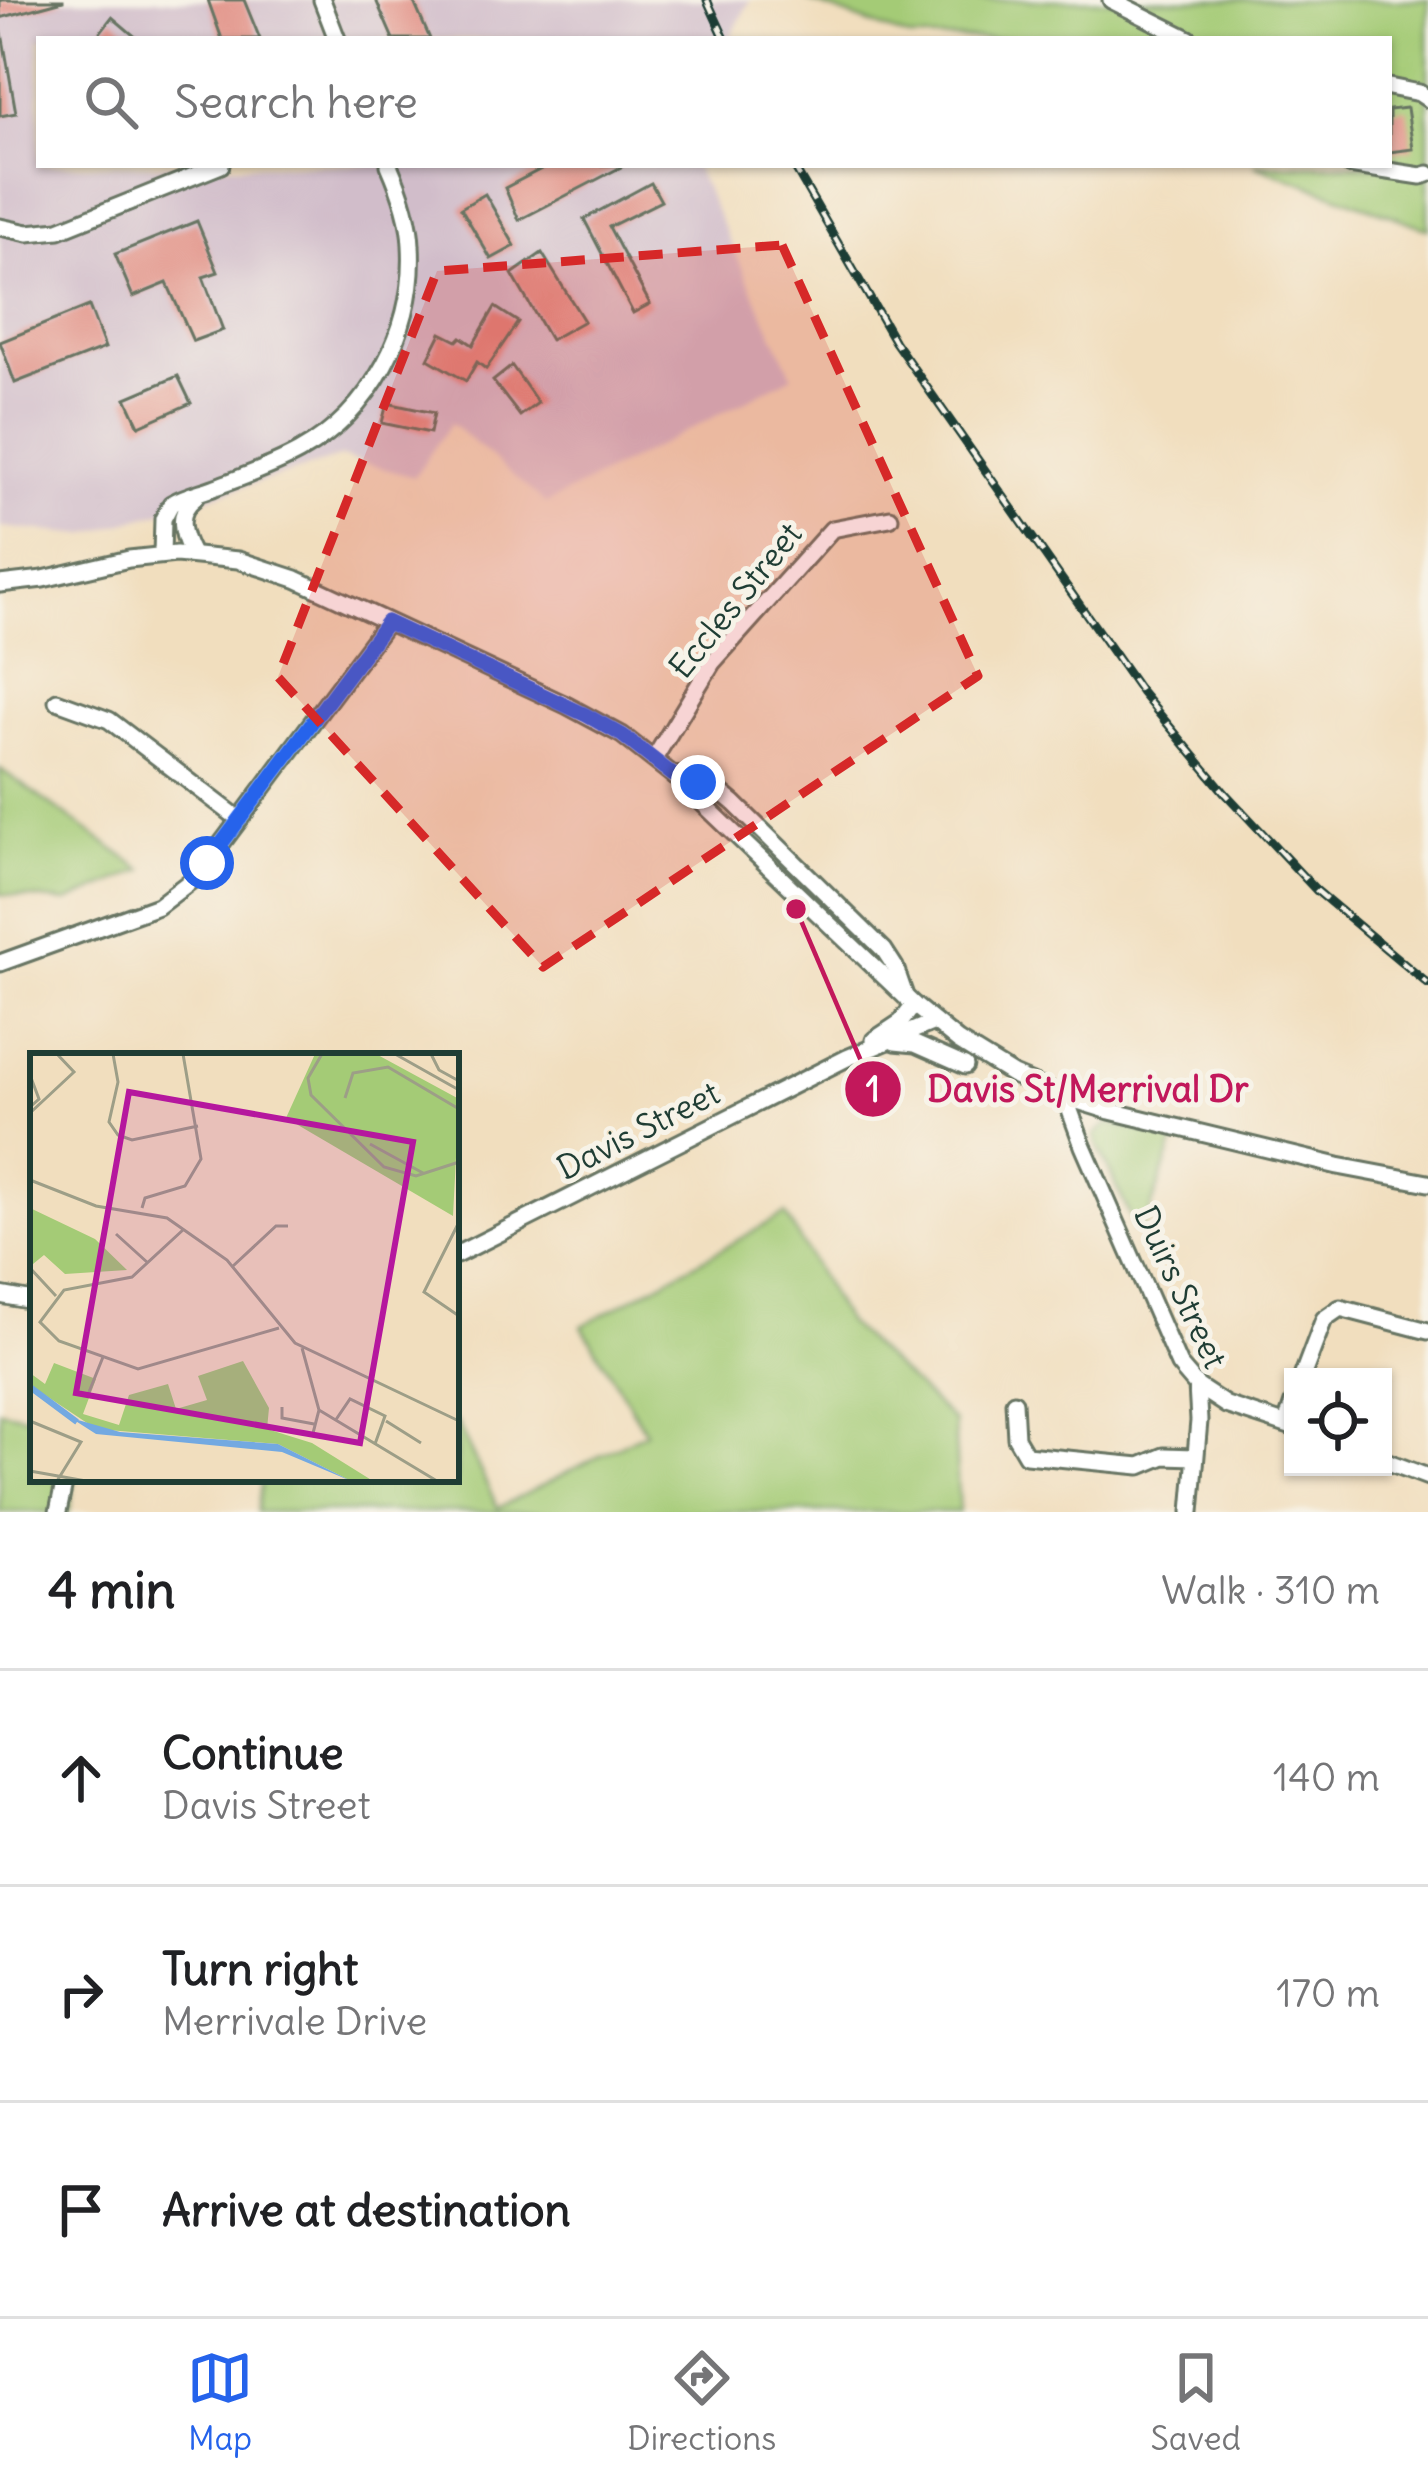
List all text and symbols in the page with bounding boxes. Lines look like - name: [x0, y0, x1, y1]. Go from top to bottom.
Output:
- search box: [36, 36, 1392, 168]
- icon: search: [78, 69, 144, 135]
- text: Search here: [174, 74, 418, 130]
- street label: Eccles Street: [659, 514, 811, 686]
- route end: [671, 755, 725, 809]
- route start: [180, 836, 234, 890]
- inset map: [30, 1053, 459, 1482]
- callout: Davis St/Merrival Dr: [843, 1053, 1273, 1125]
- text: 1: [866, 1067, 880, 1112]
- text: Davis St/Merrival Dr: [927, 1067, 1249, 1112]
- street label: Davis Street: [550, 1071, 726, 1189]
- street label: Duirs Street: [1125, 1199, 1237, 1375]
- map controls: [1284, 1368, 1392, 1476]
- button: locate: [1284, 1368, 1392, 1476]
- text: 4 min: [48, 1558, 175, 1622]
- text: Walk · 310 m: [1161, 1566, 1380, 1615]
- text: Continue: [162, 1725, 344, 1781]
- icon: ahead: [48, 1745, 114, 1811]
- text: 140 m: [1273, 1753, 1380, 1802]
- text: Davis Street: [162, 1781, 371, 1830]
- text: Turn right: [162, 1941, 358, 1997]
- icon: right: [48, 1961, 114, 2027]
- text: 170 m: [1276, 1969, 1380, 2018]
- text: Merrivale Drive: [162, 1997, 427, 2046]
- icon: arrive: [48, 2177, 114, 2243]
- text: Arrive at destination: [162, 2182, 571, 2238]
- tab: Map: [187, 2345, 253, 2459]
- tab: Directions: [627, 2345, 776, 2459]
- tab: Saved: [1151, 2345, 1241, 2459]

